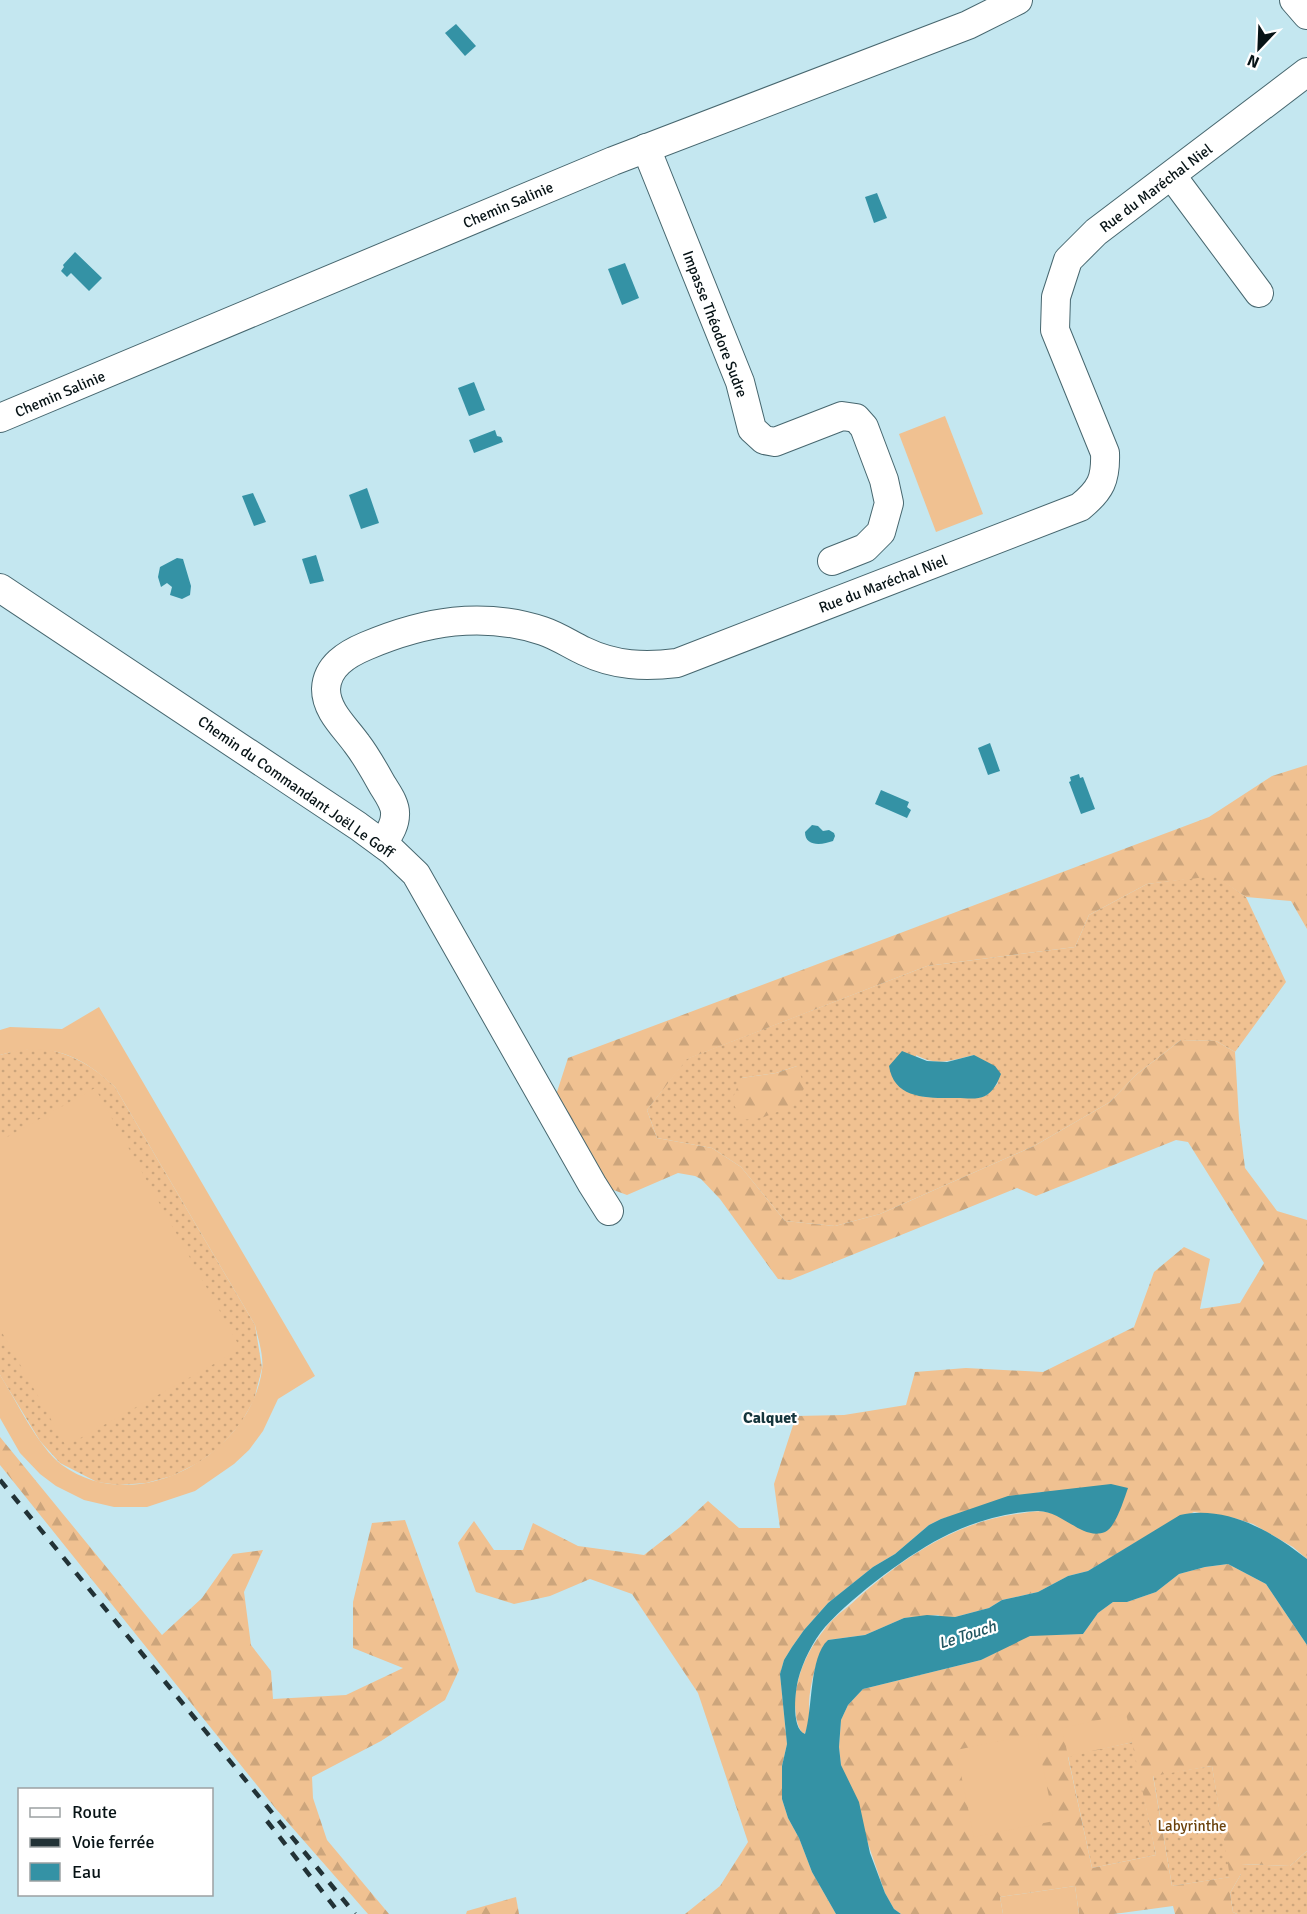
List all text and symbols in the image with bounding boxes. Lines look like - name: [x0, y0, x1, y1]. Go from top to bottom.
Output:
- north arrow: [1229, 18, 1289, 78]
- text: N: [1244, 50, 1263, 72]
- street label: Rue du Maréchal Niel: [1096, 140, 1216, 236]
- street label: Chemin Salinie: [460, 178, 556, 232]
- street label: Impasse Théodore Sudre: [679, 248, 751, 400]
- street label: Chemin Salinie: [12, 367, 108, 421]
- street label: Rue du Maréchal Niel: [816, 551, 950, 617]
- street label: Chemin du Commandant Joël Le Goff: [194, 712, 399, 863]
- district label: Calquet: [743, 1408, 797, 1428]
- water label: Le Touch: [936, 1616, 1000, 1654]
- legend: [18, 1788, 213, 1896]
- text: Route: [72, 1801, 117, 1823]
- park label: Labyrinthe: [1157, 1817, 1227, 1835]
- text: Voie ferrée: [72, 1831, 154, 1853]
- text: Eau: [72, 1861, 101, 1883]

